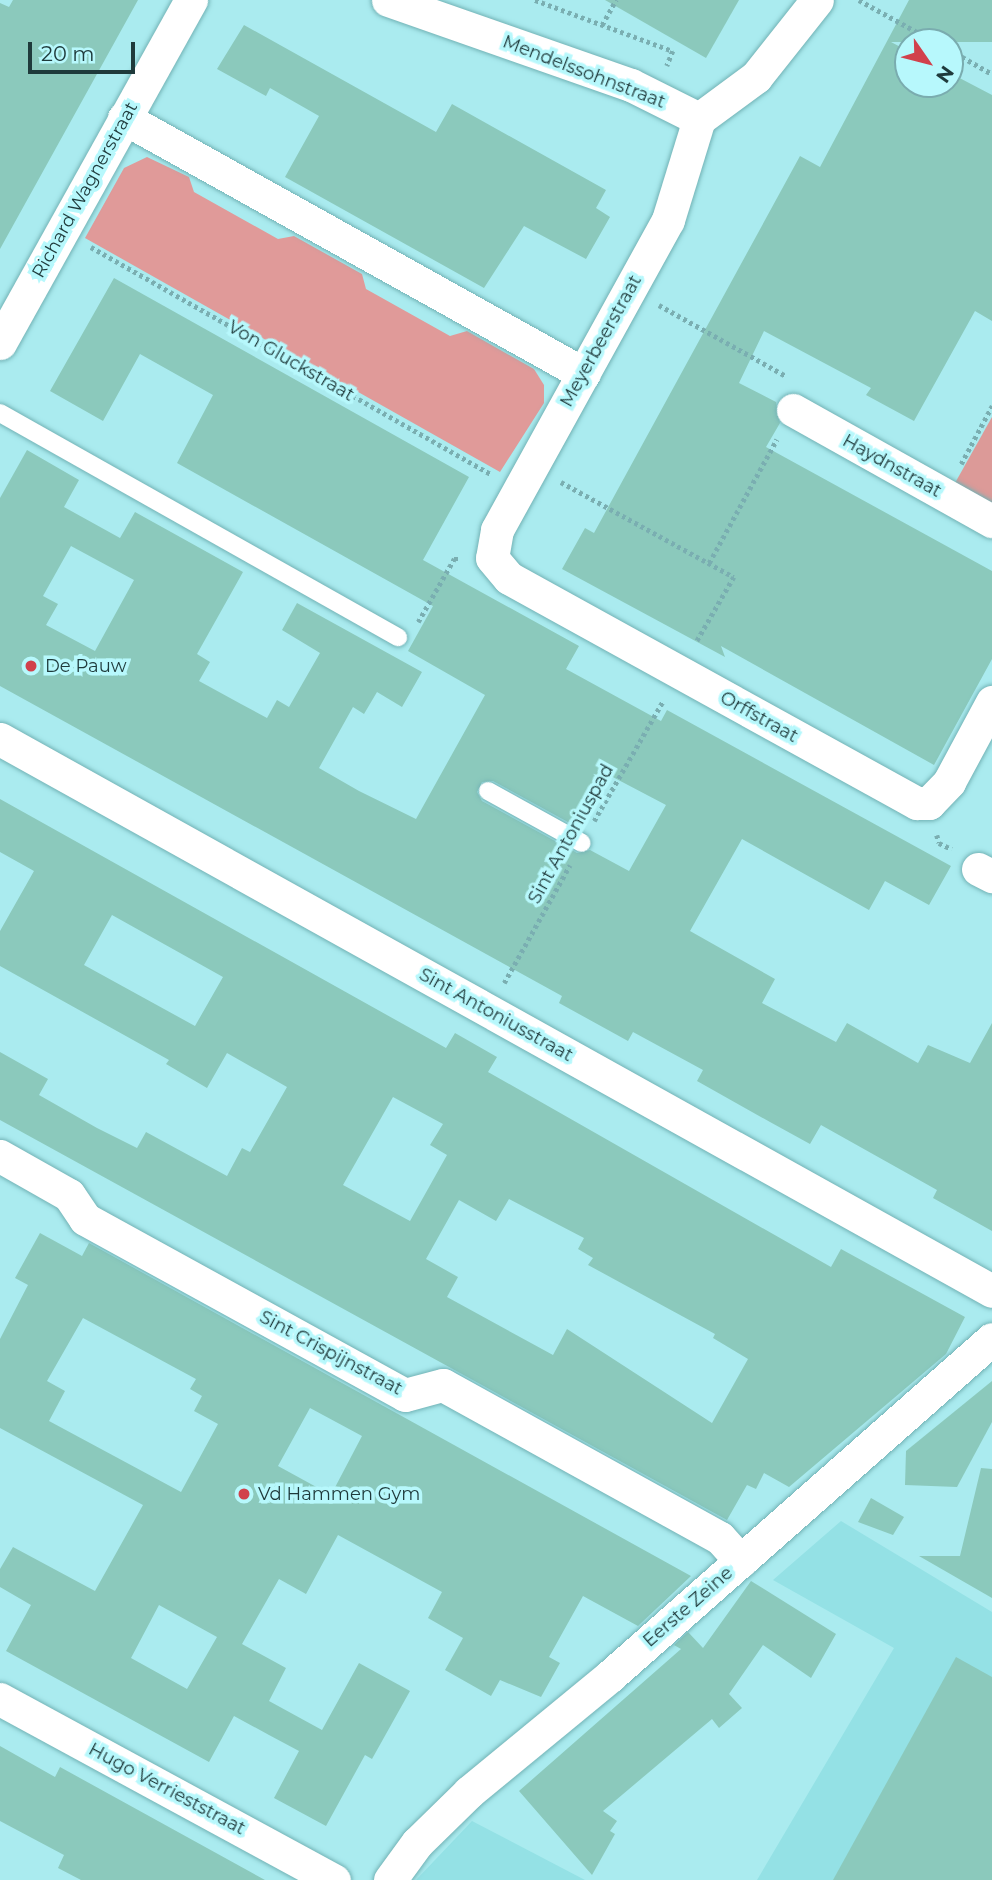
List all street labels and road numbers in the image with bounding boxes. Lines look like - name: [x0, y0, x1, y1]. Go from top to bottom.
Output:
- street label: Mendelssohnstraat: [500, 31, 668, 113]
- street label: Richard Wagnerstraat: [28, 98, 142, 282]
- street label: Meyerbeerstraat: [556, 271, 646, 411]
- street label: Von Gluckstraat: [224, 316, 358, 406]
- street label: Haydnstraat: [839, 430, 945, 502]
- street label: Orffstraat: [716, 687, 802, 747]
- street label: Sint Antoniuspad: [524, 760, 618, 908]
- street label: Sint Antoniusstraat: [415, 964, 577, 1066]
- street label: Sint Crispijnstraat: [256, 1306, 406, 1400]
- street label: Eerste Zeine: [639, 1562, 737, 1652]
- street label: Hugo Verrieststraat: [85, 1738, 249, 1840]

